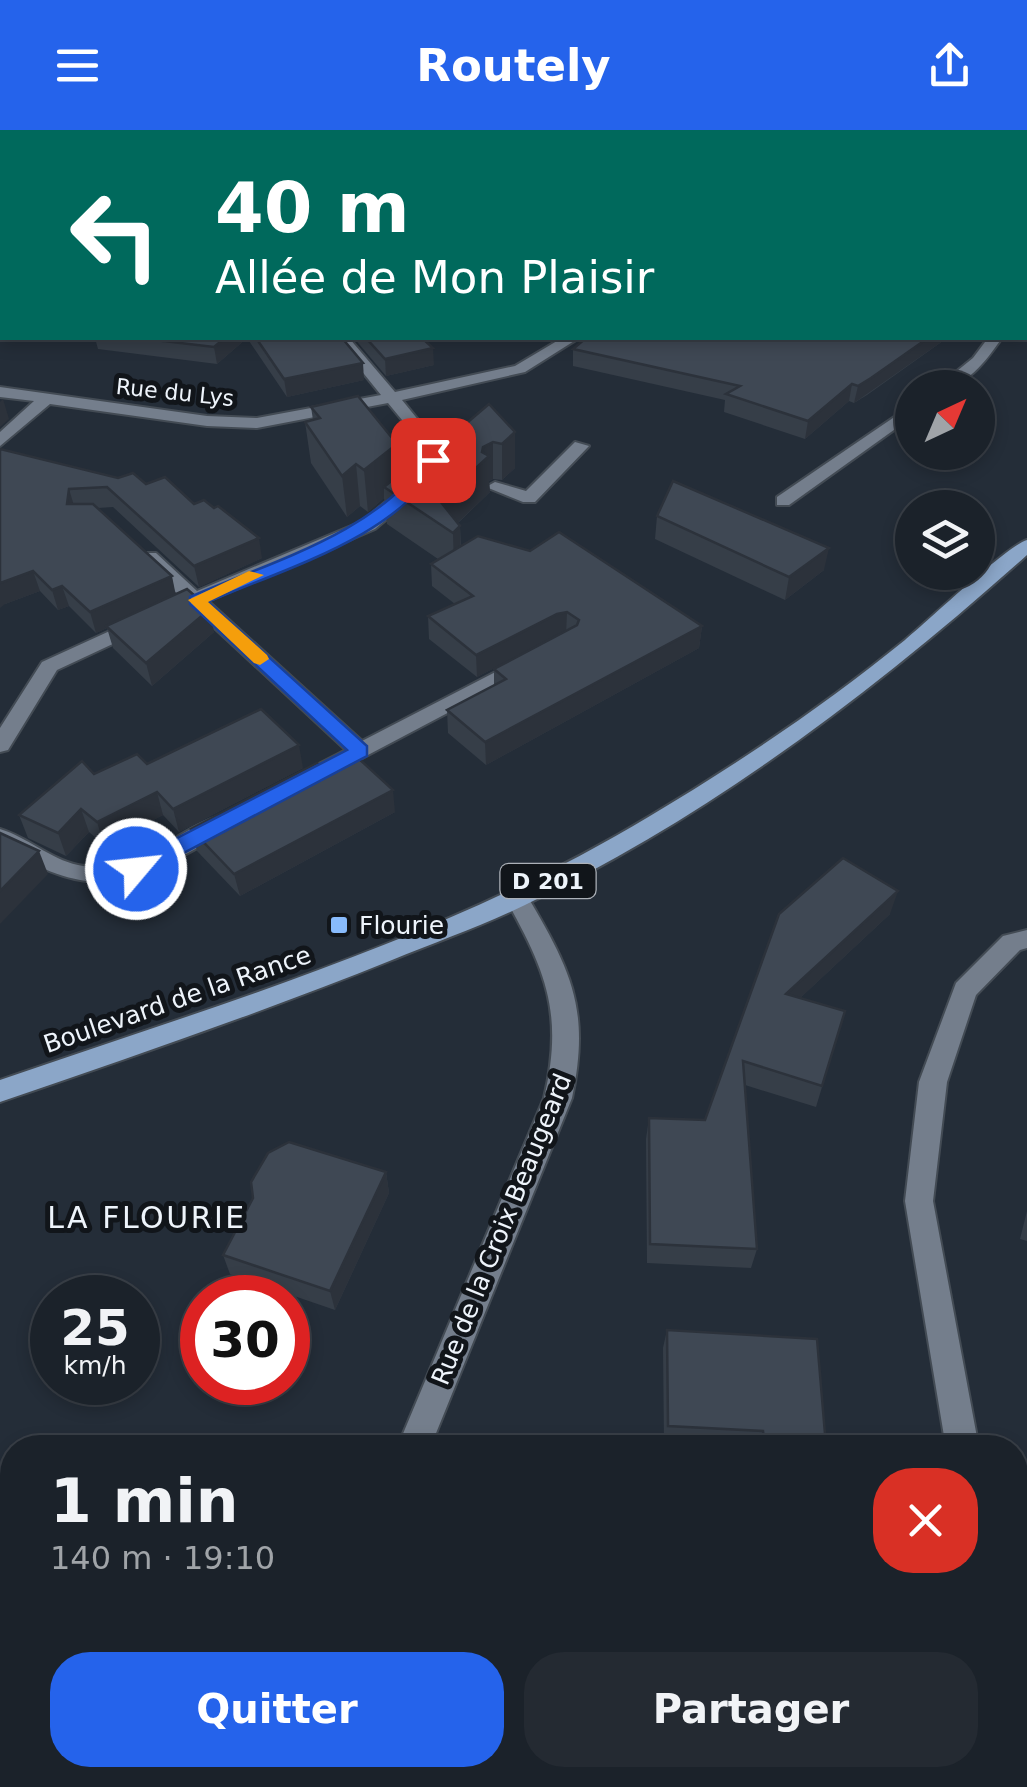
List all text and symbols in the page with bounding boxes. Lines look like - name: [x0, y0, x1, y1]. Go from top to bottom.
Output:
- icon: menu: [50, 38, 105, 93]
- icon: share: [922, 38, 977, 93]
- text: Routely: [416, 39, 611, 92]
- text: 40 m: [215, 167, 410, 249]
- icon: left: [50, 170, 180, 300]
- text: Allée de Mon Plaisir: [215, 251, 654, 304]
- north arrow: [895, 370, 995, 470]
- map controls: [895, 370, 995, 590]
- street label: Rue du Lys: [115, 374, 235, 411]
- pin: [391, 418, 476, 503]
- icon: arrive: [406, 433, 461, 488]
- button: layers: [895, 490, 995, 590]
- position arrow: [84, 817, 188, 921]
- road number: D 201: [500, 864, 596, 898]
- place label: Flourie: [359, 911, 444, 940]
- marker: Flourie: [328, 914, 350, 936]
- street label: Boulevard de la Rance: [40, 940, 315, 1059]
- street label: Rue de la Croix Beaugeard: [426, 1069, 577, 1389]
- district label: LA FLOURIE: [47, 1200, 247, 1235]
- speed limit sign: 30: [180, 1275, 310, 1405]
- text: 25: [60, 1299, 130, 1357]
- text: km/h: [63, 1351, 127, 1380]
- text: 1 min: [50, 1466, 238, 1536]
- button: close: [873, 1468, 978, 1573]
- text: 140 m · 19:10: [50, 1539, 275, 1577]
- button: Quitter: [50, 1652, 504, 1767]
- button: Partager: [524, 1652, 978, 1767]

